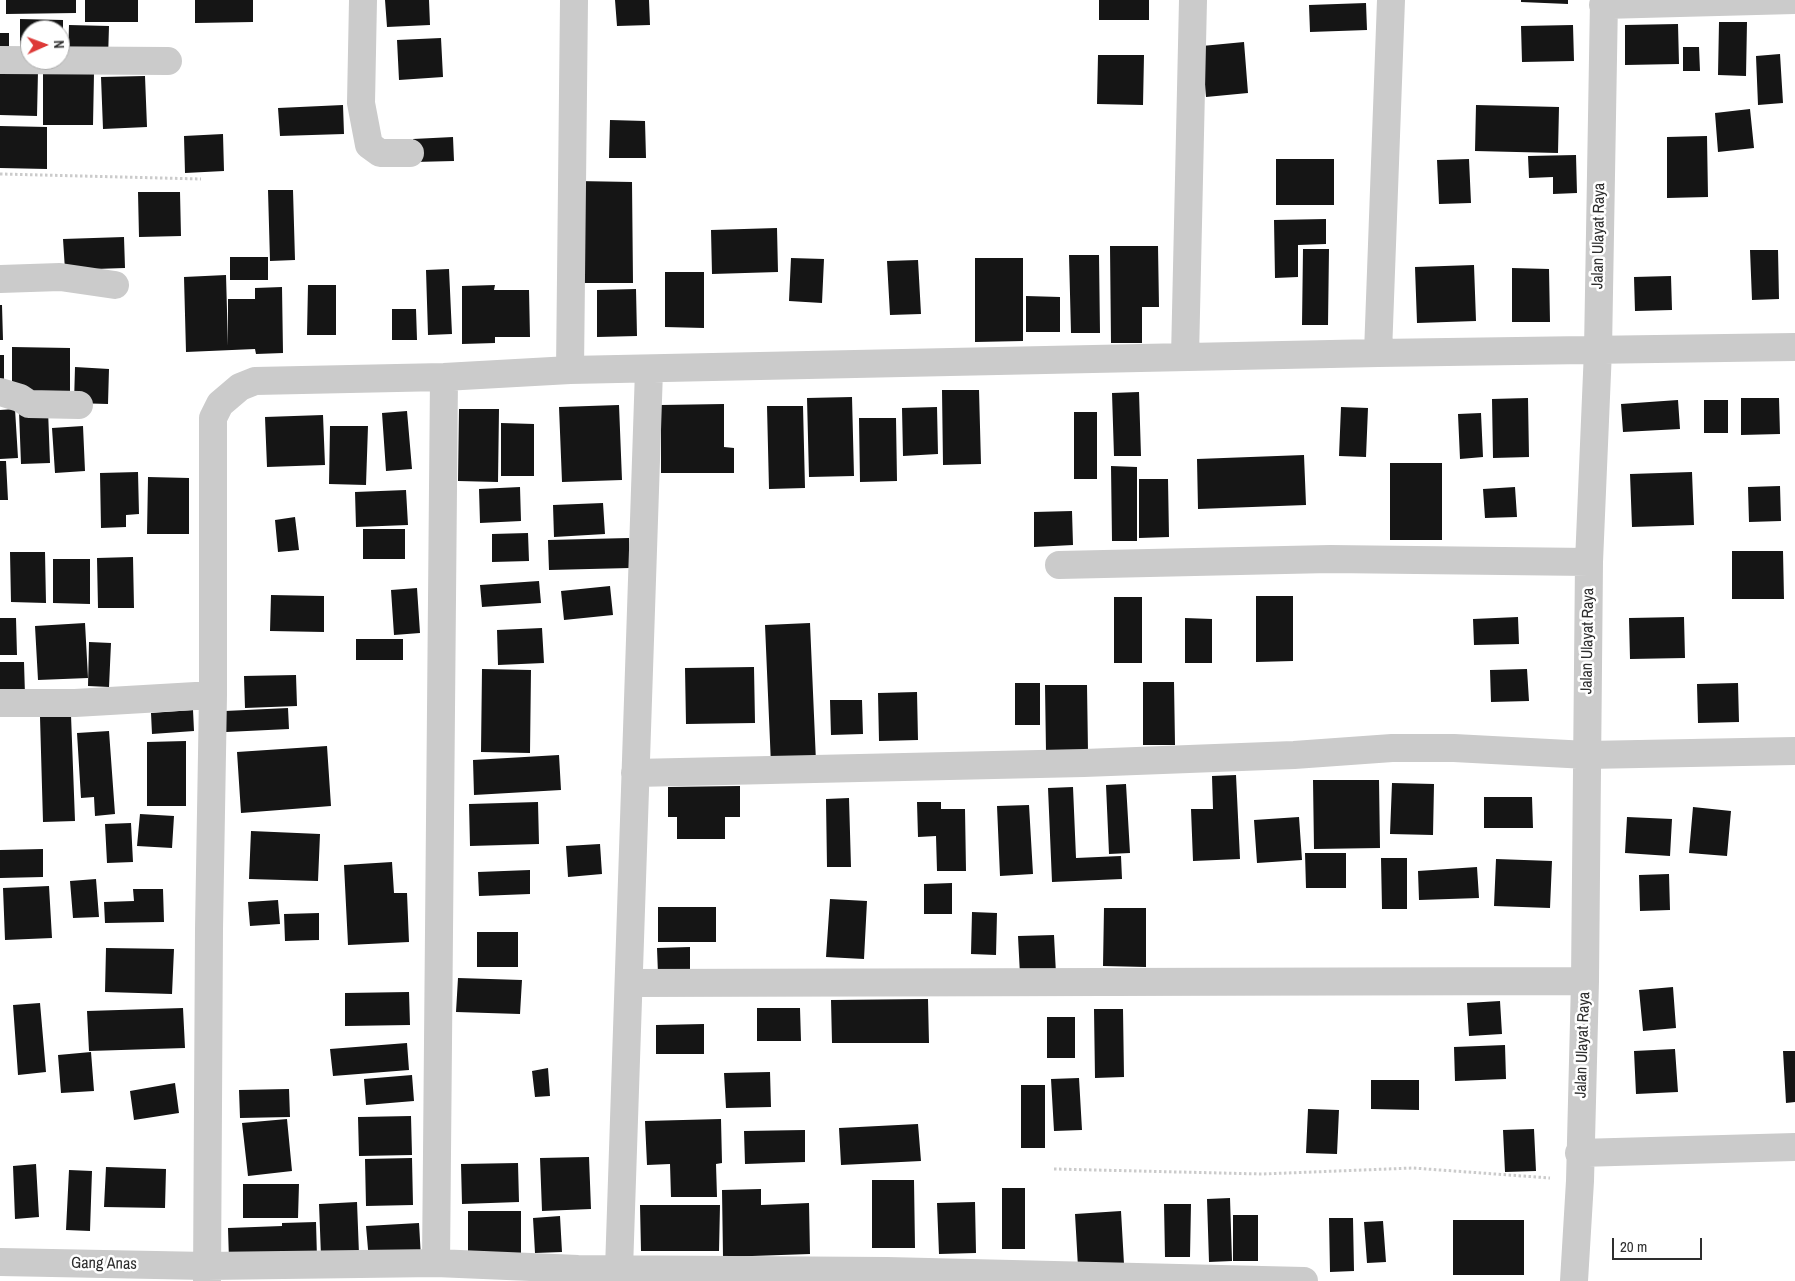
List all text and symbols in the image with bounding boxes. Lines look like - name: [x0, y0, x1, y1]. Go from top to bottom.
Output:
- north arrow: [20, 20, 70, 70]
- text: N: [50, 40, 68, 49]
- street label: Jalan Ulayat Raya: [1588, 183, 1610, 289]
- street label: Jalan Ulayat Raya: [1577, 588, 1599, 694]
- street label: Jalan Ulayat Raya: [1572, 991, 1594, 1099]
- scale bar: [1615, 1228, 1705, 1260]
- text: 20 m: [1620, 1236, 1647, 1257]
- street label: Gang Anas: [71, 1254, 137, 1274]

